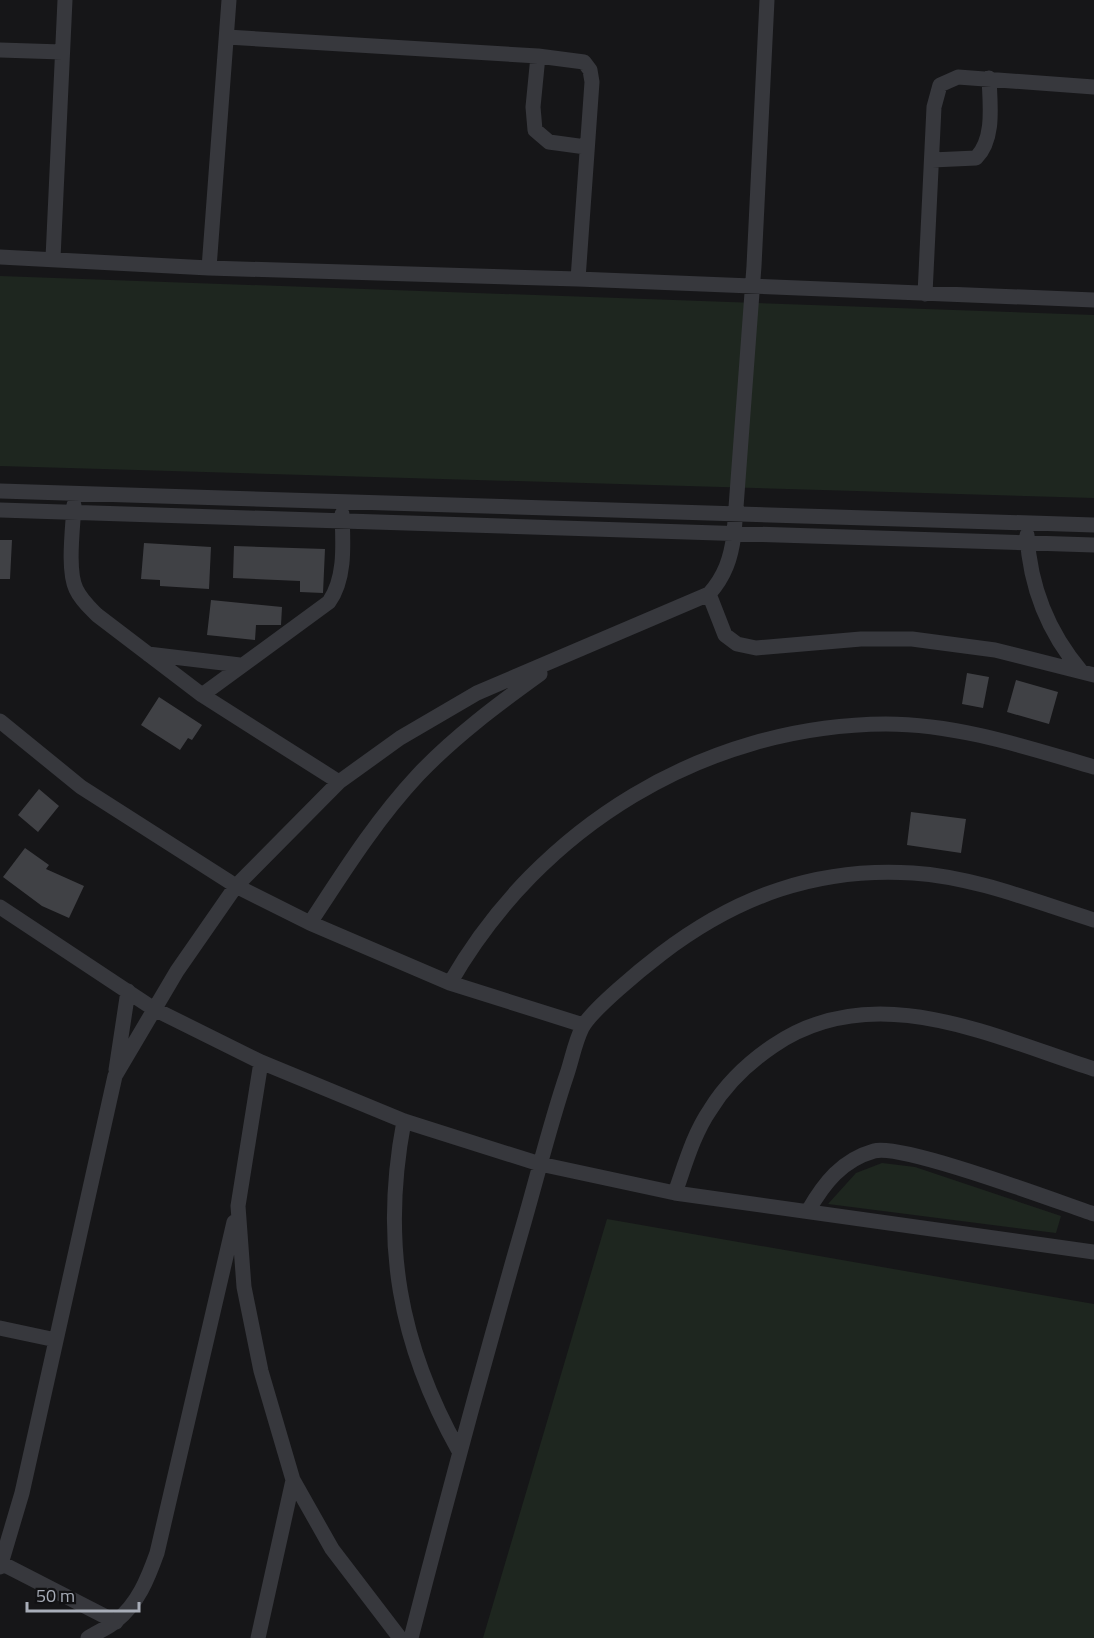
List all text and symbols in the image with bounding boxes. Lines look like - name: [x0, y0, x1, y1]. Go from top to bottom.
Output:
- scale bar: [27, 1575, 140, 1613]
- text: 50 m: [36, 1582, 75, 1609]

